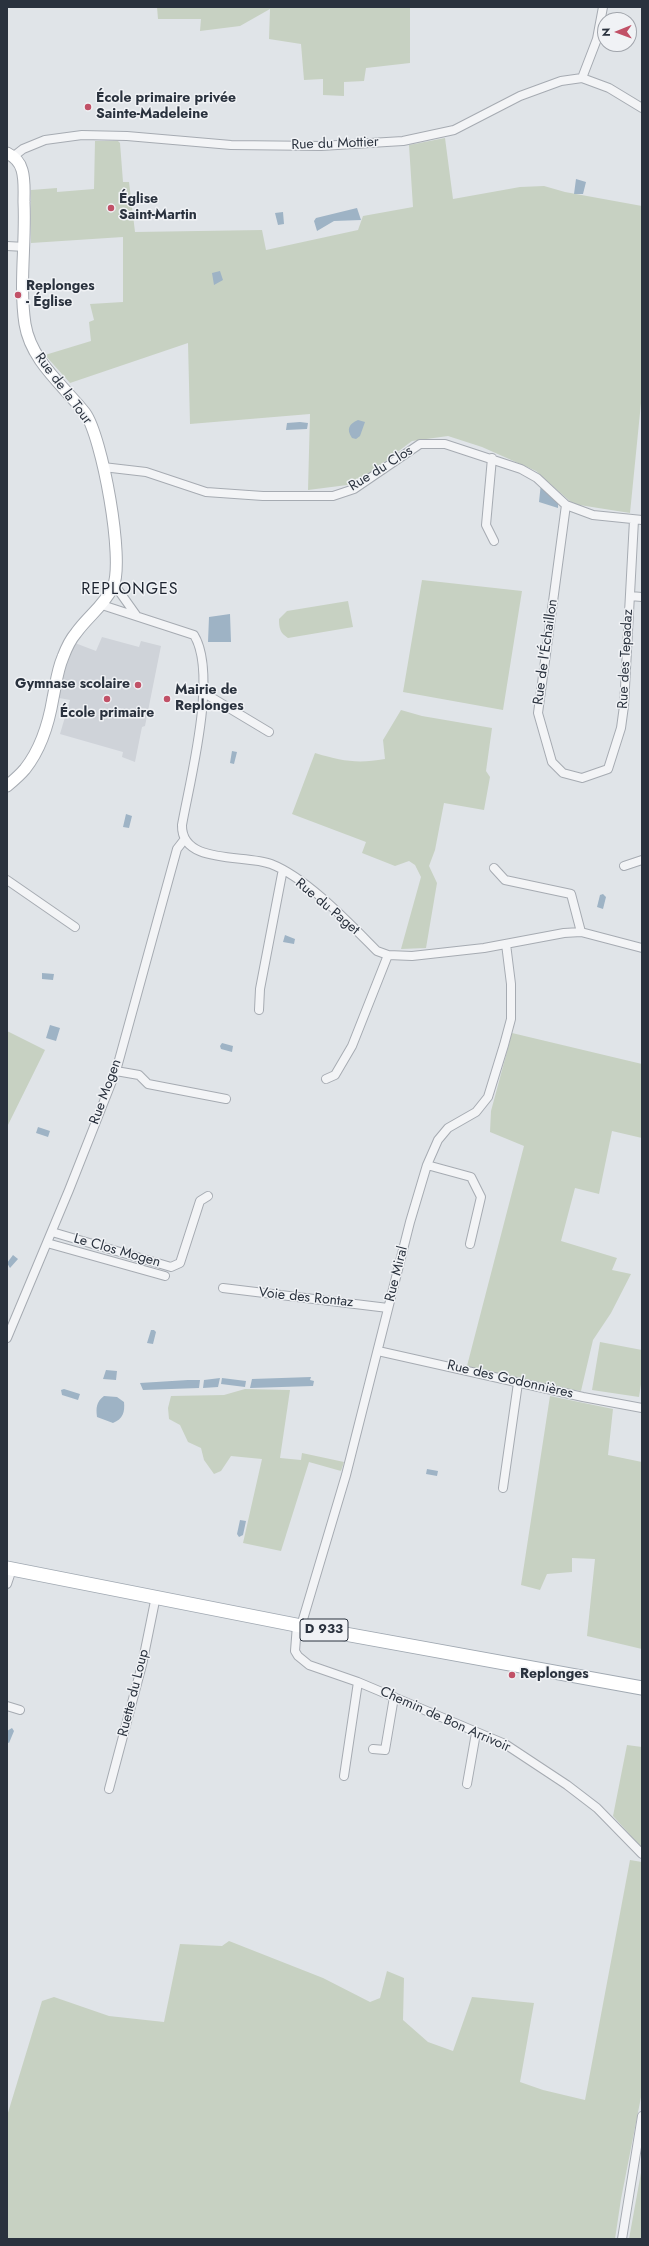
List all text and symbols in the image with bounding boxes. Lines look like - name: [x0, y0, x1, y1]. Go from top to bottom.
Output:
- north arrow: [597, 12, 637, 52]
- text: N: [598, 28, 614, 37]
- place label: École primaire privée Sainte-Madeleine: [96, 91, 236, 124]
- marker: École primaire privée Sainte-Madeleine: [83, 102, 93, 112]
- street label: Rue du Mottier: [291, 134, 379, 154]
- place label: Église Saint-Martin: [119, 192, 197, 224]
- marker: Église Saint-Martin: [106, 203, 116, 213]
- place label: Replonges - Église: [26, 279, 95, 312]
- marker: Replonges - Église: [13, 290, 23, 300]
- street label: Rue de la Tour: [31, 350, 95, 428]
- street label: Rue du Clos: [346, 443, 416, 495]
- district label: REPLONGES: [81, 580, 179, 600]
- street label: Rue de l'Échaillon: [530, 598, 562, 706]
- street label: Rue des Tepadaz: [615, 609, 637, 709]
- place label: Gymnase scolaire: [15, 677, 130, 693]
- marker: Gymnase scolaire: [133, 680, 143, 690]
- place label: Mairie de Replonges: [175, 683, 244, 716]
- marker: École primaire: [102, 694, 112, 704]
- marker: Mairie de Replonges: [162, 694, 172, 704]
- place label: École primaire: [60, 706, 154, 722]
- street label: Rue du Paget: [291, 875, 363, 939]
- street label: Rue Mogen: [86, 1057, 126, 1127]
- street label: Le Clos Mogen: [72, 1231, 162, 1271]
- street label: Rue Miral: [382, 1245, 412, 1303]
- street label: Voie des Rontaz: [258, 1285, 354, 1311]
- street label: Rue des Godonnières: [445, 1357, 575, 1403]
- road number: D 933: [300, 1619, 348, 1641]
- street label: Ruette du Loup: [115, 1648, 153, 1738]
- place label: Replonges: [520, 1667, 589, 1683]
- marker: Replonges: [507, 1670, 517, 1680]
- street label: Chemin de Bon Arrivoir: [377, 1684, 513, 1756]

